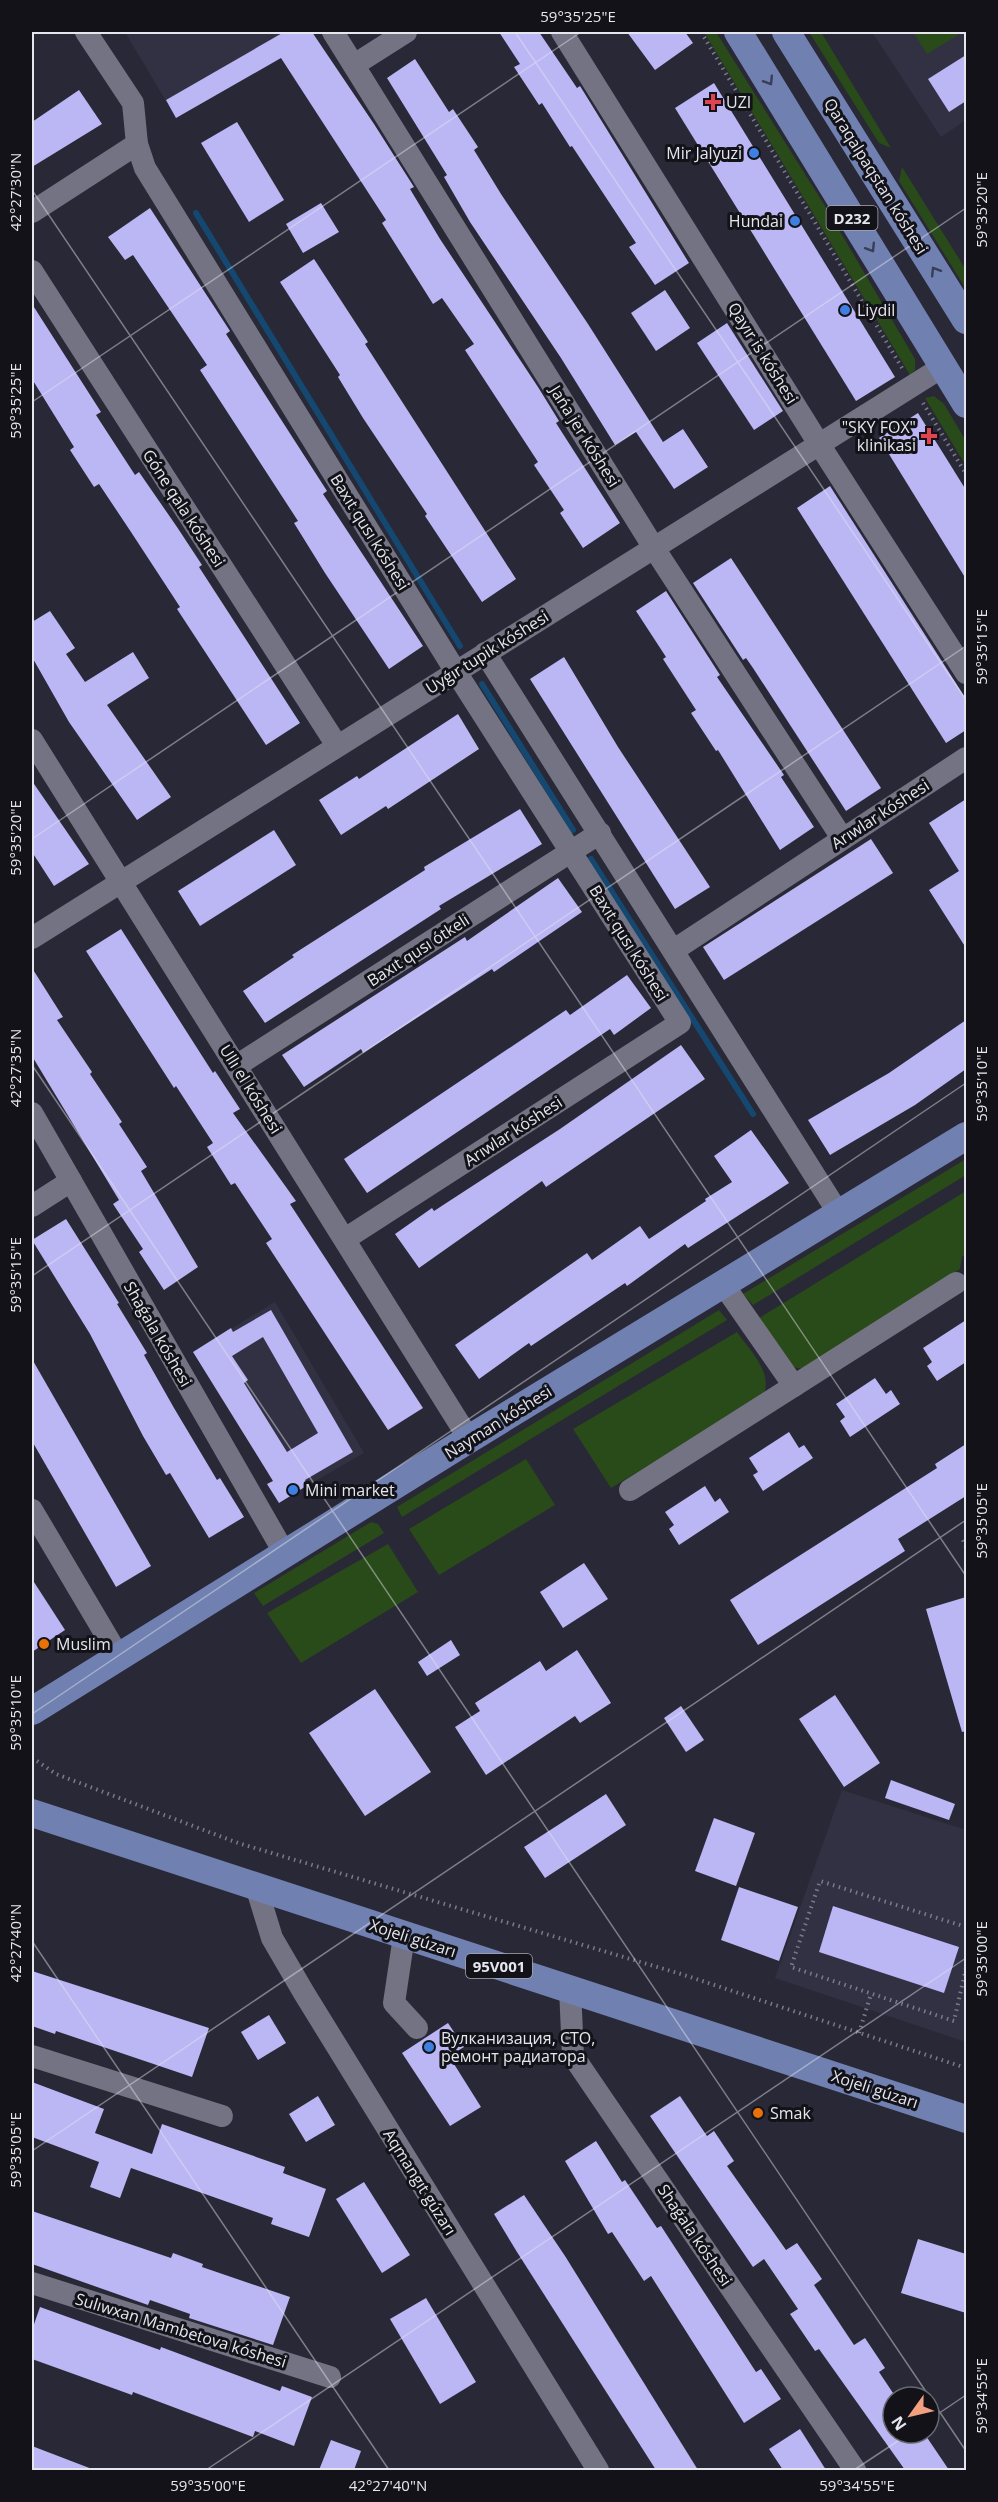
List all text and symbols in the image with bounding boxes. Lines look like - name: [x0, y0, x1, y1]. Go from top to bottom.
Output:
- text: 59°35'25"E: [540, 6, 616, 26]
- one-way arrow: [761, 75, 773, 85]
- place label: UZI: [726, 91, 751, 113]
- marker: UZI: [704, 93, 722, 111]
- street label: Qaraqalpaqstan kóshesi: [819, 94, 933, 258]
- place label: Mir Jalyuzi: [666, 142, 742, 164]
- marker: Mir Jalyuzi: [747, 146, 761, 160]
- text: 42°27'30"N: [5, 153, 25, 231]
- text: 59°35'20"E: [971, 172, 991, 248]
- road number: D232: [826, 206, 878, 230]
- place label: Hundai: [729, 210, 783, 232]
- marker: Hundai: [788, 214, 802, 228]
- one-way arrow: [863, 241, 874, 252]
- one-way arrow: [931, 267, 943, 277]
- street label: Qayır is kóshesi: [723, 298, 803, 408]
- place label: Liydil: [857, 299, 895, 321]
- marker: Liydil: [838, 303, 852, 317]
- text: 59°35'25"E: [5, 363, 25, 439]
- street label: Jańa jer kóshesi: [544, 379, 625, 491]
- place label: "SKY FOX" klinikasi: [842, 416, 916, 456]
- marker: "SKY FOX" klinikasi: [920, 427, 938, 445]
- street label: Góne qala kóshesi: [138, 445, 230, 571]
- street label: Baxıt qusı kóshesi: [325, 470, 415, 594]
- street label: Uyǵır tupik kóshesi: [421, 605, 553, 699]
- text: 59°35'15"E: [971, 609, 991, 685]
- street label: Arıwlar kóshesi: [827, 774, 933, 854]
- text: 59°35'20"E: [5, 800, 25, 876]
- street label: Baxıt qusı kóshesi: [584, 881, 674, 1005]
- street label: Baxıt qusı ótkeli: [363, 909, 473, 991]
- text: 42°27'35"N: [5, 1029, 25, 1107]
- street label: Ullı el kóshesi: [215, 1040, 287, 1138]
- text: 59°35'10"E: [971, 1046, 991, 1122]
- street label: Arıwlar kóshesi: [460, 1091, 566, 1171]
- text: 59°35'15"E: [5, 1237, 25, 1313]
- street label: Shaǵala kóshesi: [119, 1277, 197, 1391]
- street label: Nayman kóshesi: [440, 1380, 556, 1464]
- place label: Mini market: [305, 1479, 395, 1501]
- marker: Mini market: [286, 1483, 300, 1497]
- text: 59°35'05"E: [971, 1483, 991, 1559]
- place label: Muslim: [56, 1633, 111, 1655]
- marker: Muslim: [37, 1637, 51, 1651]
- text: 59°35'10"E: [5, 1675, 25, 1751]
- text: 42°27'40"N: [5, 1904, 25, 1982]
- street label: Xojeli gúzarı: [367, 1914, 459, 1962]
- text: 59°35'00"E: [971, 1921, 991, 1997]
- road number: 95V001: [466, 1954, 532, 1978]
- place label: Вулканизация, СТО, ремонт радиатора: [441, 2027, 595, 2067]
- marker: Вулканизация, СТО, ремонт радиатора: [422, 2040, 436, 2054]
- street label: Xojeli gúzarı: [829, 2065, 921, 2113]
- place label: Smak: [770, 2102, 811, 2124]
- marker: Smak: [751, 2106, 765, 2120]
- text: 59°35'05"E: [5, 2112, 25, 2188]
- street label: Aqmangıt gúzarı: [378, 2125, 462, 2239]
- street label: Shaǵala kóshesi: [653, 2180, 737, 2290]
- street label: Sulıwxan Mambetova kóshesi: [73, 2287, 289, 2373]
- text: 59°34'55"E: [971, 2358, 991, 2434]
- north arrow: [881, 2385, 941, 2445]
- text: N: [886, 2412, 911, 2435]
- text: 59°35'00"E: [170, 2475, 246, 2495]
- text: 42°27'40"N: [349, 2475, 427, 2495]
- text: 59°34'55"E: [819, 2475, 895, 2495]

